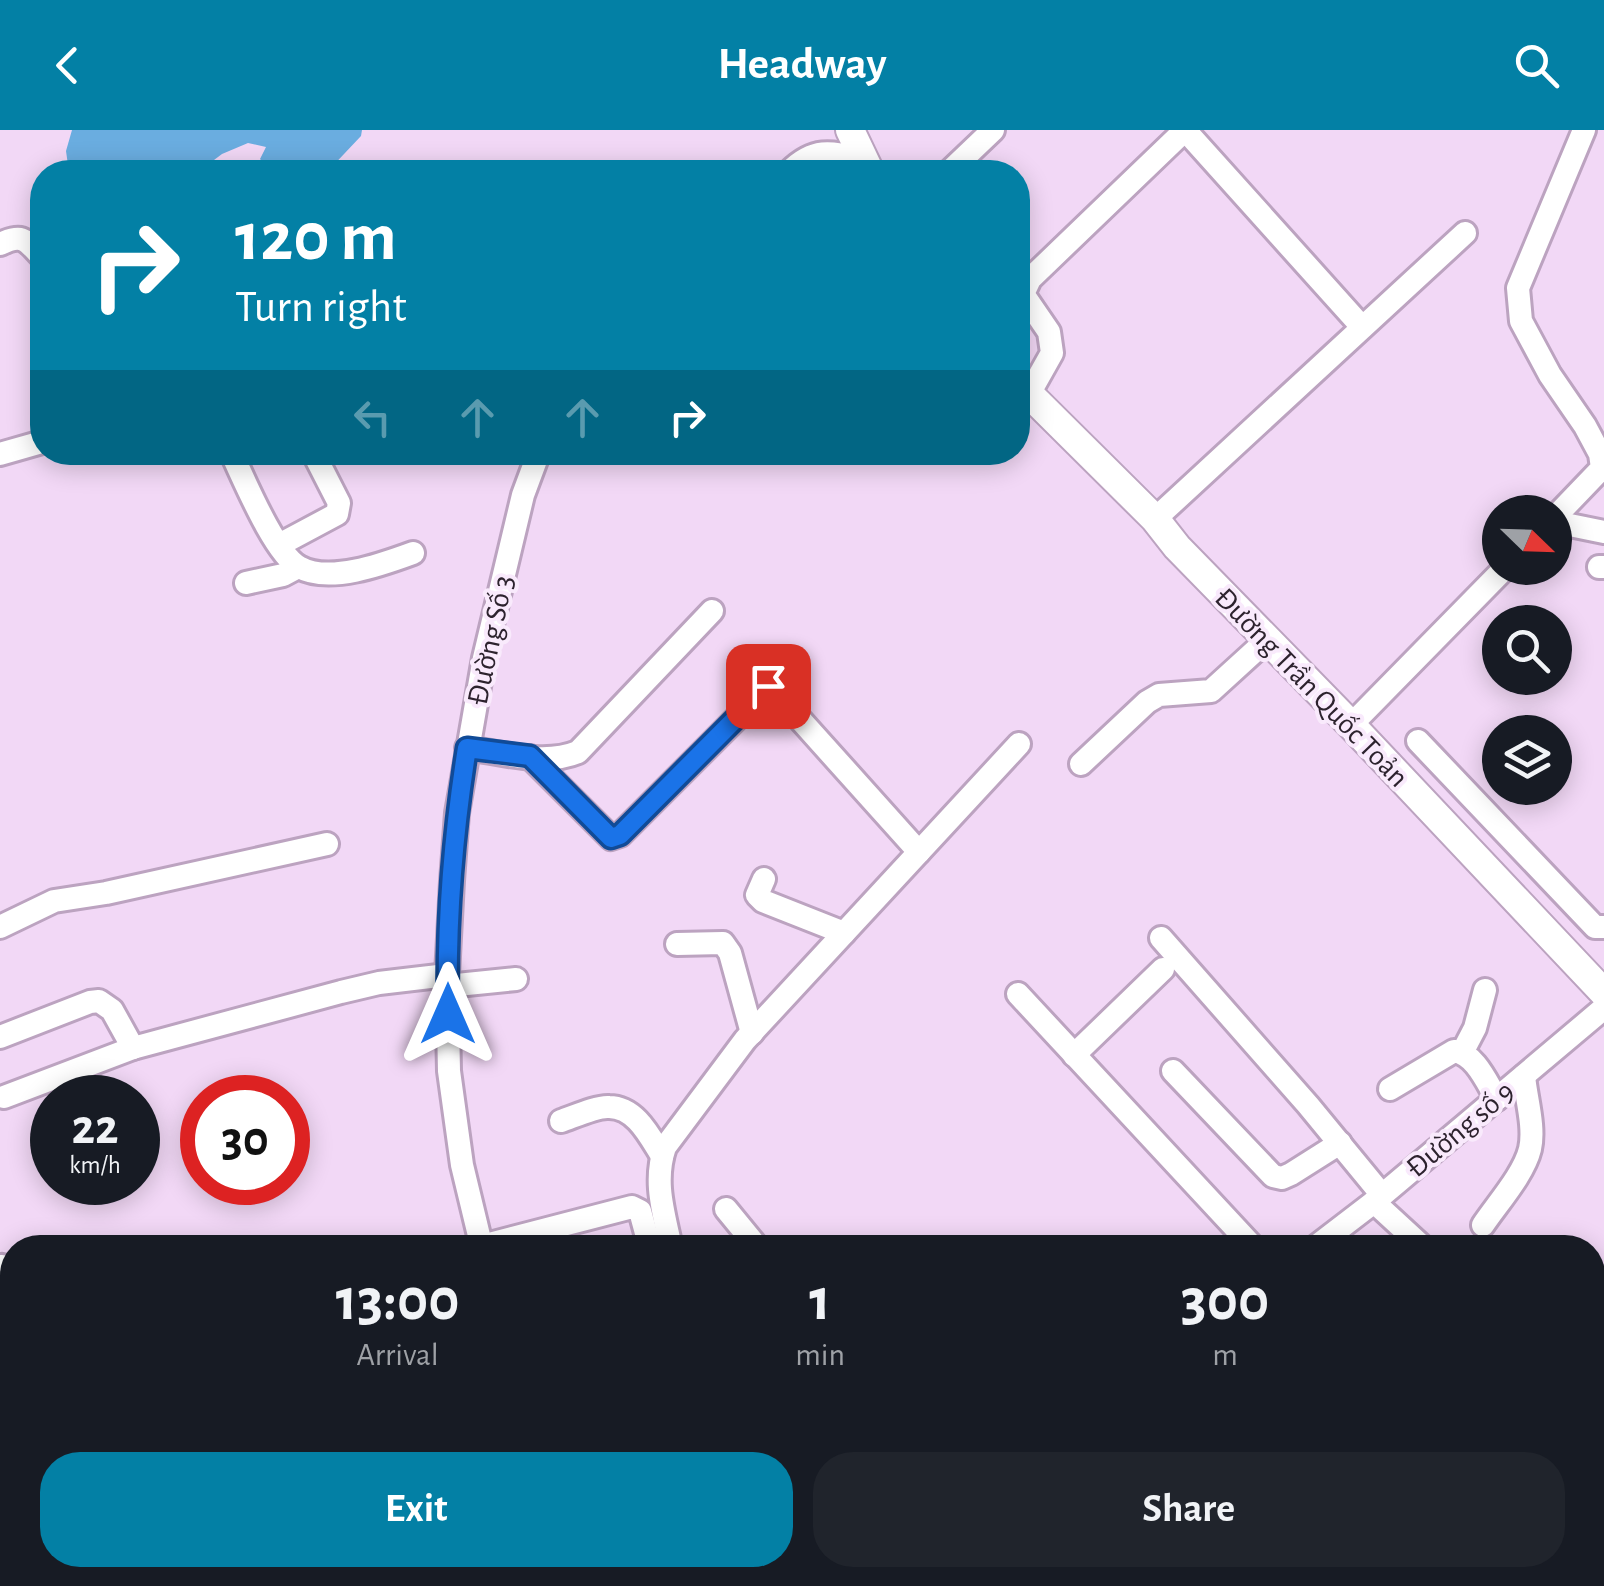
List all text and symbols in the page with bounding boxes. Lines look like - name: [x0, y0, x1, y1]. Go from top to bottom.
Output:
- icon: back: [40, 38, 95, 93]
- icon: search: [1509, 38, 1564, 93]
- text: Headway: [717, 42, 887, 87]
- icon: right: [70, 200, 200, 330]
- text: 120 m: [235, 203, 397, 273]
- text: Turn right: [235, 285, 407, 330]
- icon: left: [345, 390, 400, 445]
- icon: ahead: [450, 390, 505, 445]
- icon: ahead: [555, 390, 610, 445]
- icon: right: [660, 390, 715, 445]
- north arrow: [1482, 495, 1572, 585]
- map controls: [1482, 495, 1572, 805]
- street label: Đường Số 3: [463, 573, 519, 708]
- street label: Đường Trần Quốc Toản: [1209, 582, 1414, 793]
- button: search: [1482, 605, 1572, 695]
- pin: [726, 644, 811, 729]
- icon: arrive: [741, 659, 796, 714]
- button: layers: [1482, 715, 1572, 805]
- position arrow: [396, 962, 500, 1066]
- speed limit sign: 30: [180, 1075, 310, 1205]
- street label: Đường số 9: [1401, 1076, 1520, 1183]
- text: 22: [71, 1103, 119, 1153]
- text: km/h: [69, 1153, 121, 1178]
- text: 13:00: [336, 1271, 459, 1331]
- text: 1: [809, 1271, 831, 1331]
- text: 300: [1181, 1271, 1269, 1331]
- text: Arrival: [356, 1339, 439, 1371]
- text: min: [795, 1339, 845, 1371]
- text: m: [1212, 1339, 1238, 1371]
- button: Exit: [40, 1452, 793, 1567]
- button: Share: [813, 1452, 1565, 1567]

